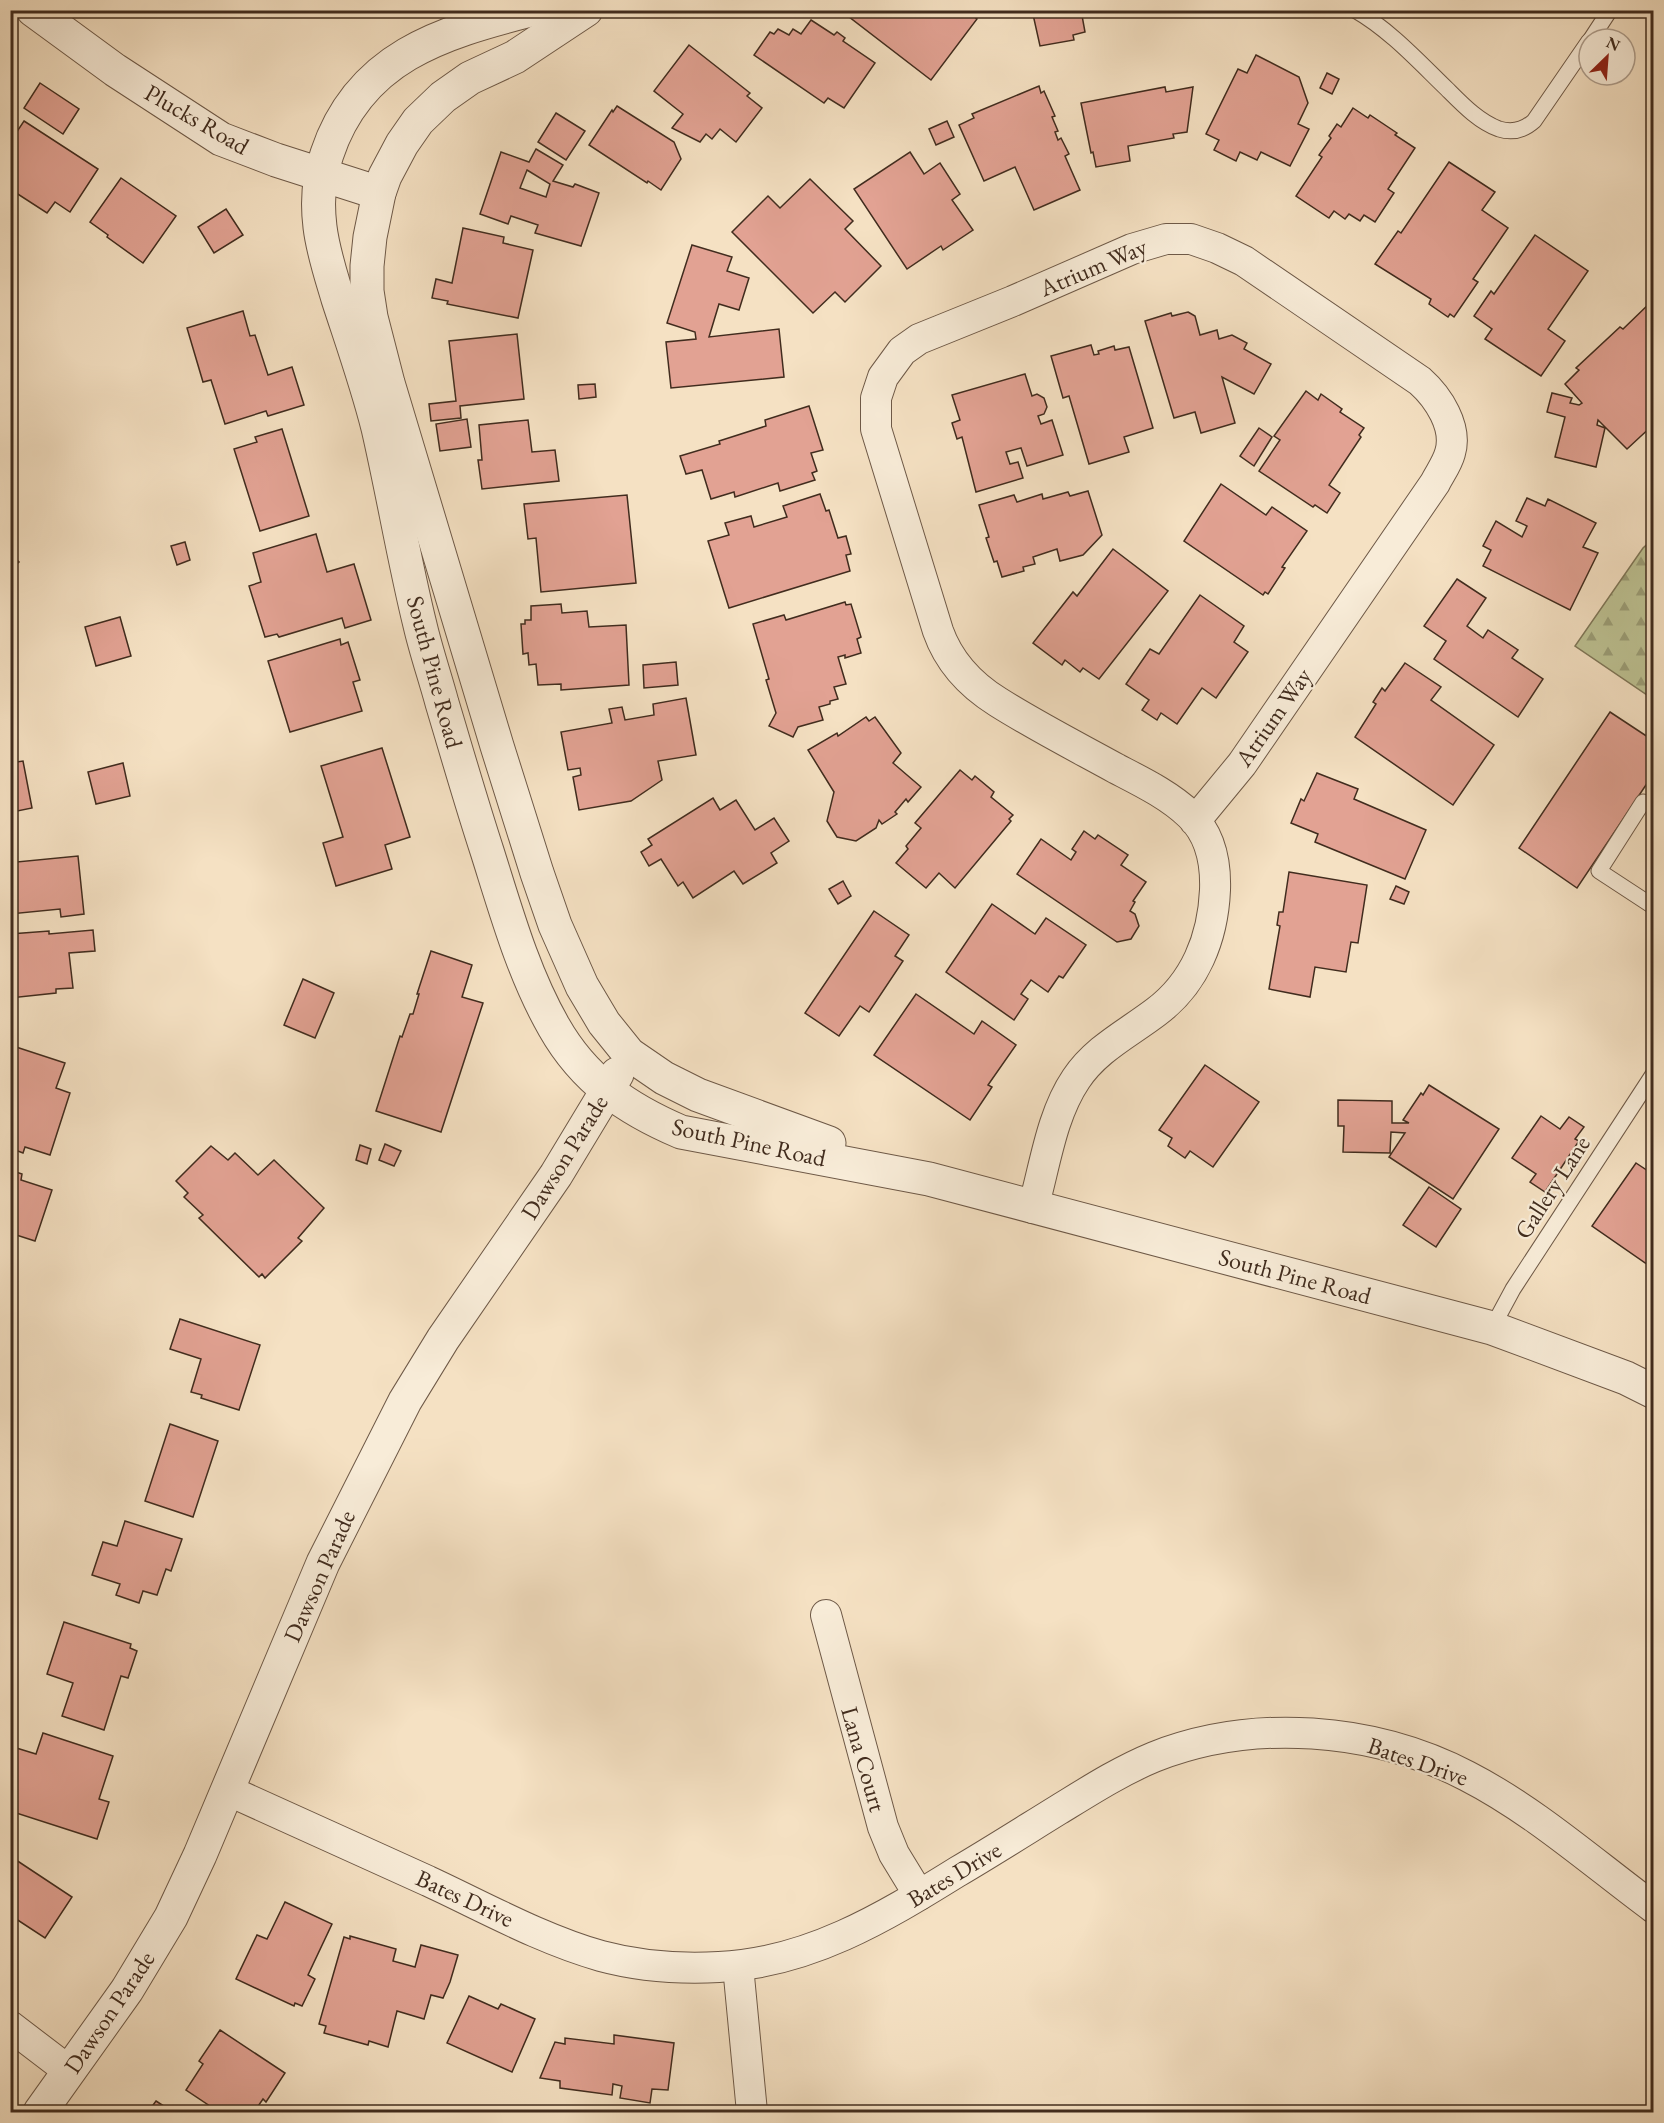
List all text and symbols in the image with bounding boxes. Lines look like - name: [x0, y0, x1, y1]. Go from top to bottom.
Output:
- north arrow: [1577, 27, 1637, 87]
- text: N: [1603, 32, 1623, 56]
- street label: Plucks Road: [139, 77, 255, 162]
- street label: Atrium Way: [1034, 230, 1152, 304]
- street label: South Pine Road: [400, 592, 470, 752]
- street label: Atrium Way: [1227, 661, 1319, 773]
- street label: Dawson Parade: [513, 1089, 615, 1225]
- street label: South Pine Road: [669, 1111, 830, 1174]
- street label: Gallery Lane: [1507, 1130, 1597, 1244]
- street label: South Pine Road: [1215, 1241, 1375, 1311]
- street label: Dawson Parade: [276, 1505, 362, 1647]
- street label: Lana Court: [834, 1703, 894, 1816]
- street label: Bates Drive: [1364, 1729, 1472, 1793]
- street label: Bates Drive: [901, 1834, 1007, 1914]
- street label: Bates Drive: [411, 1862, 519, 1934]
- street label: Dawson Parade: [57, 1945, 161, 2079]

